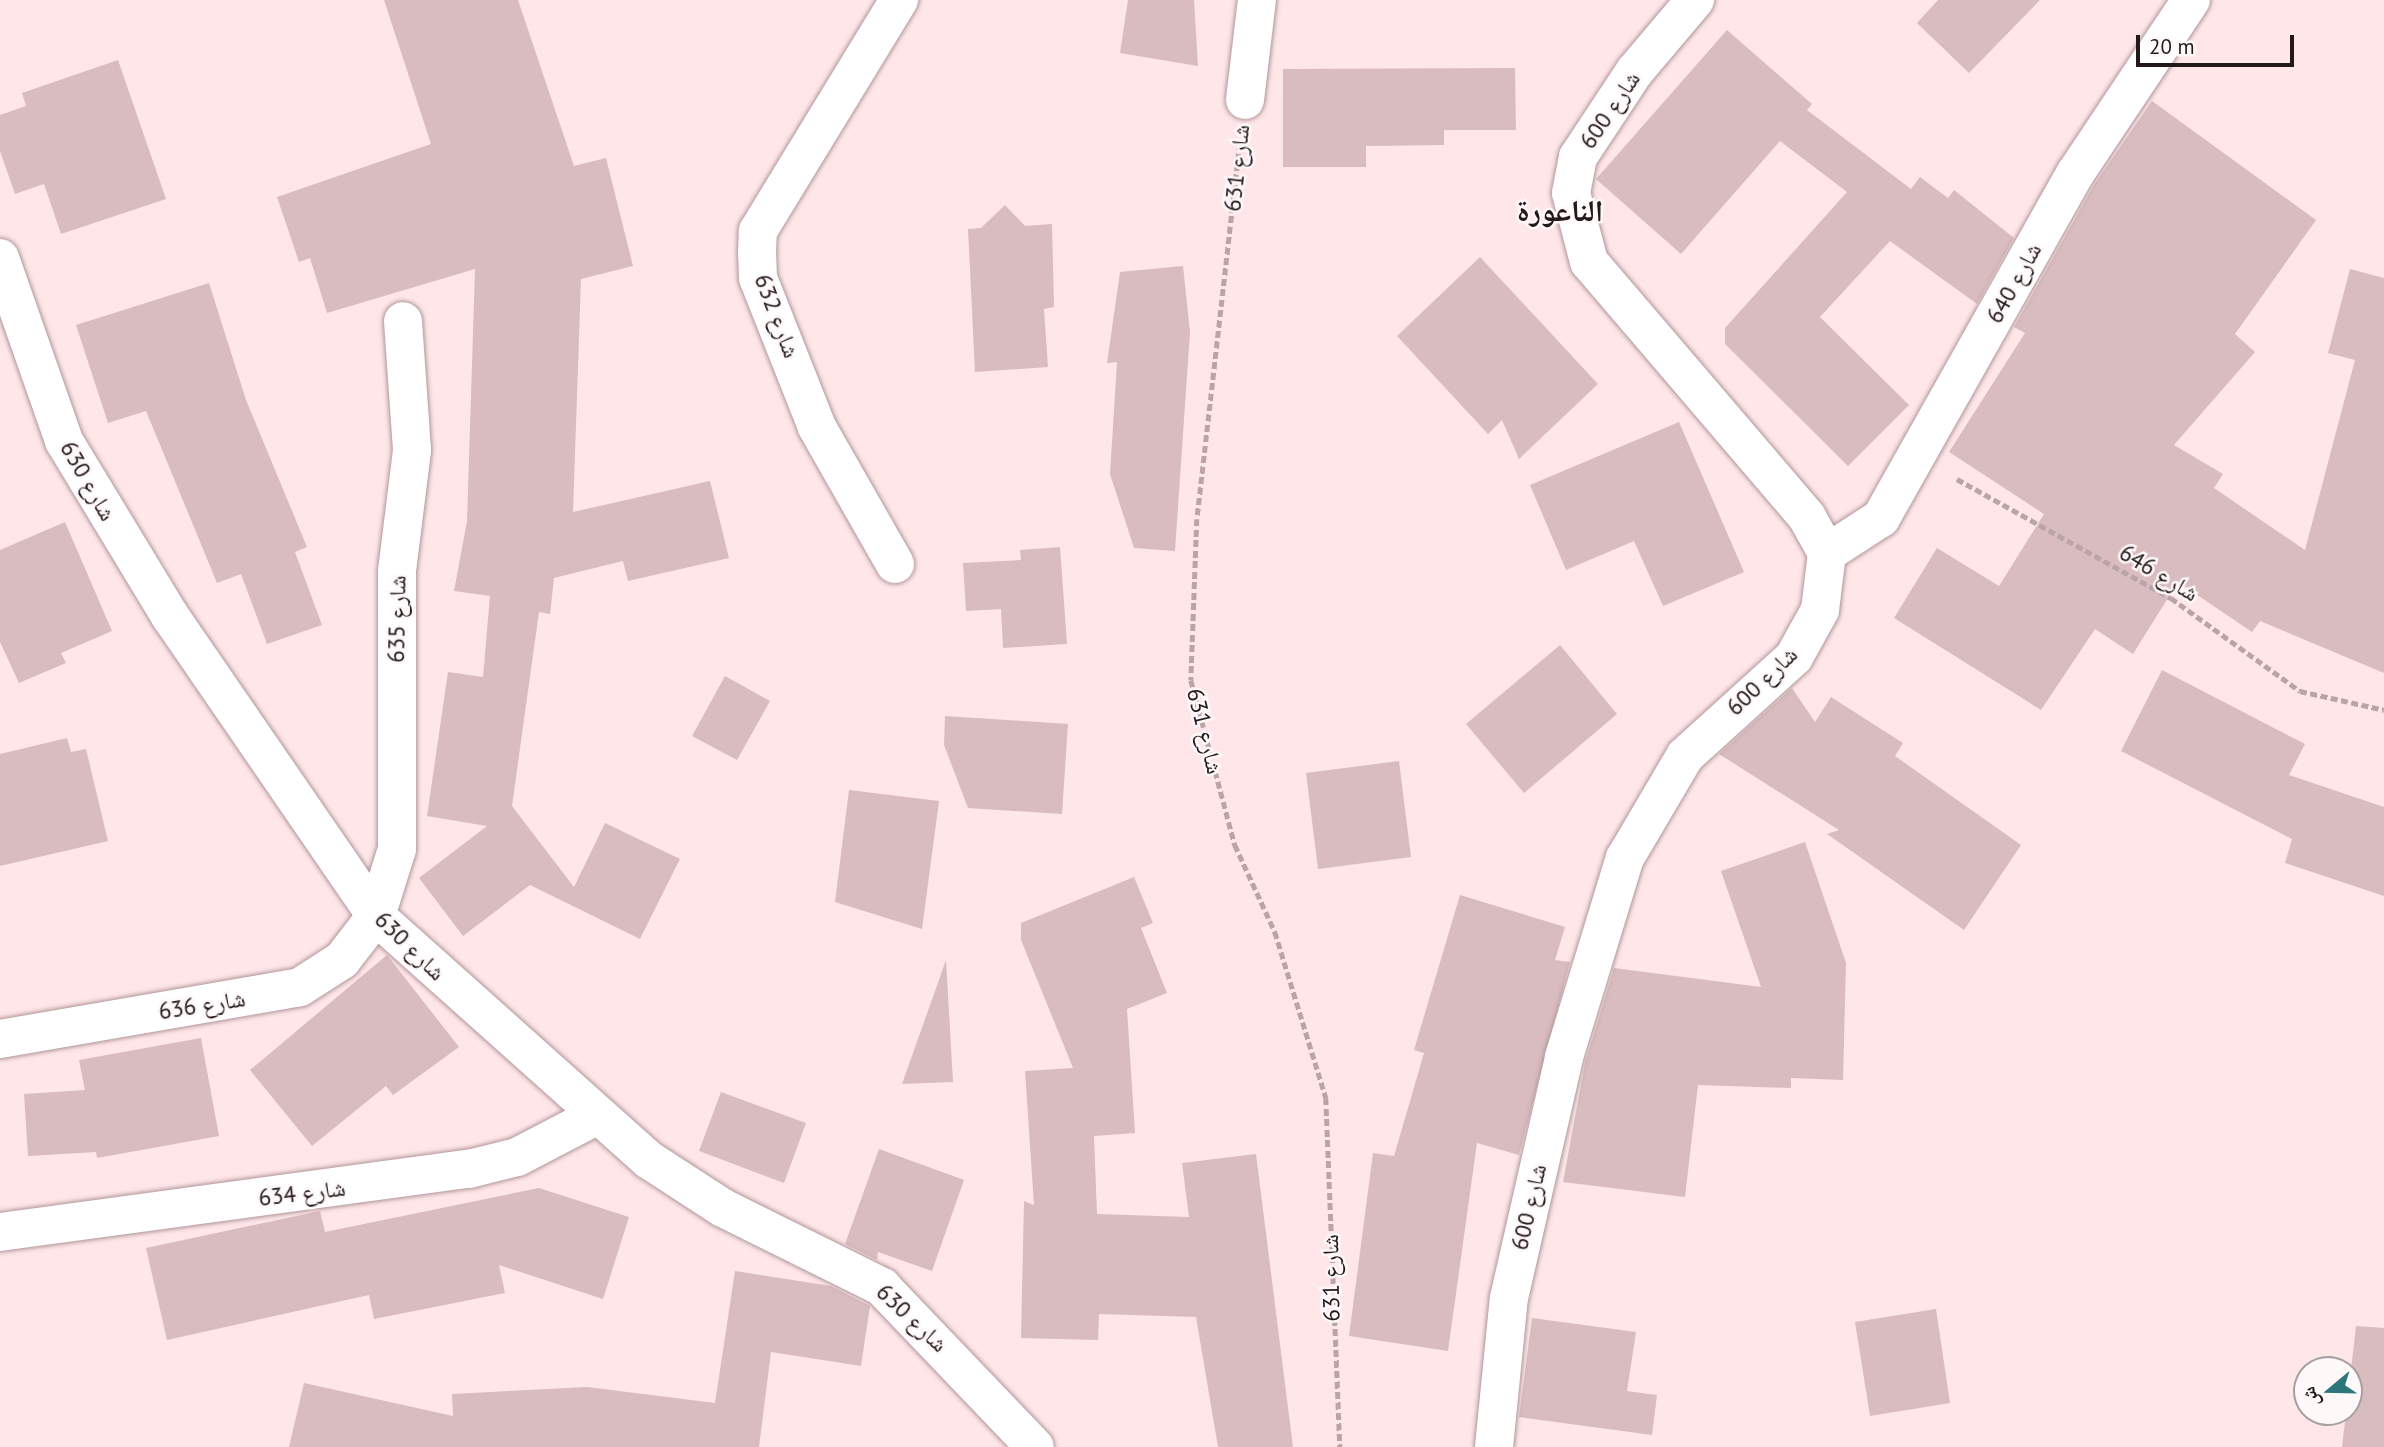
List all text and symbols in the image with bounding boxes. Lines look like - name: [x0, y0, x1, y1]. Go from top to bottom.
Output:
- scale bar: [2139, 21, 2296, 65]
- text: 20 m: [2149, 33, 2195, 60]
- street label: شارع 600: [1574, 66, 1646, 154]
- street label: شارع 631: [1219, 123, 1255, 213]
- district label: الناعورة: [1517, 192, 1603, 228]
- street label: شارع 640: [1981, 238, 2047, 328]
- street label: شارع 632: [748, 270, 806, 362]
- street label: شارع 630: [54, 436, 122, 526]
- street label: شارع 646: [2114, 539, 2204, 607]
- street label: شارع 635: [382, 575, 412, 663]
- street label: شارع 600: [1721, 641, 1803, 721]
- street label: شارع 631: [1181, 685, 1229, 777]
- street label: شارع 630: [369, 906, 451, 986]
- street label: شارع 636: [157, 985, 247, 1025]
- street label: شارع 600: [1506, 1161, 1552, 1253]
- street label: شارع 634: [257, 1174, 347, 1212]
- street label: شارع 631: [1316, 1234, 1346, 1322]
- street label: شارع 630: [871, 1278, 953, 1358]
- north arrow: [2293, 1356, 2363, 1426]
- text: ش: [2295, 1384, 2325, 1411]

